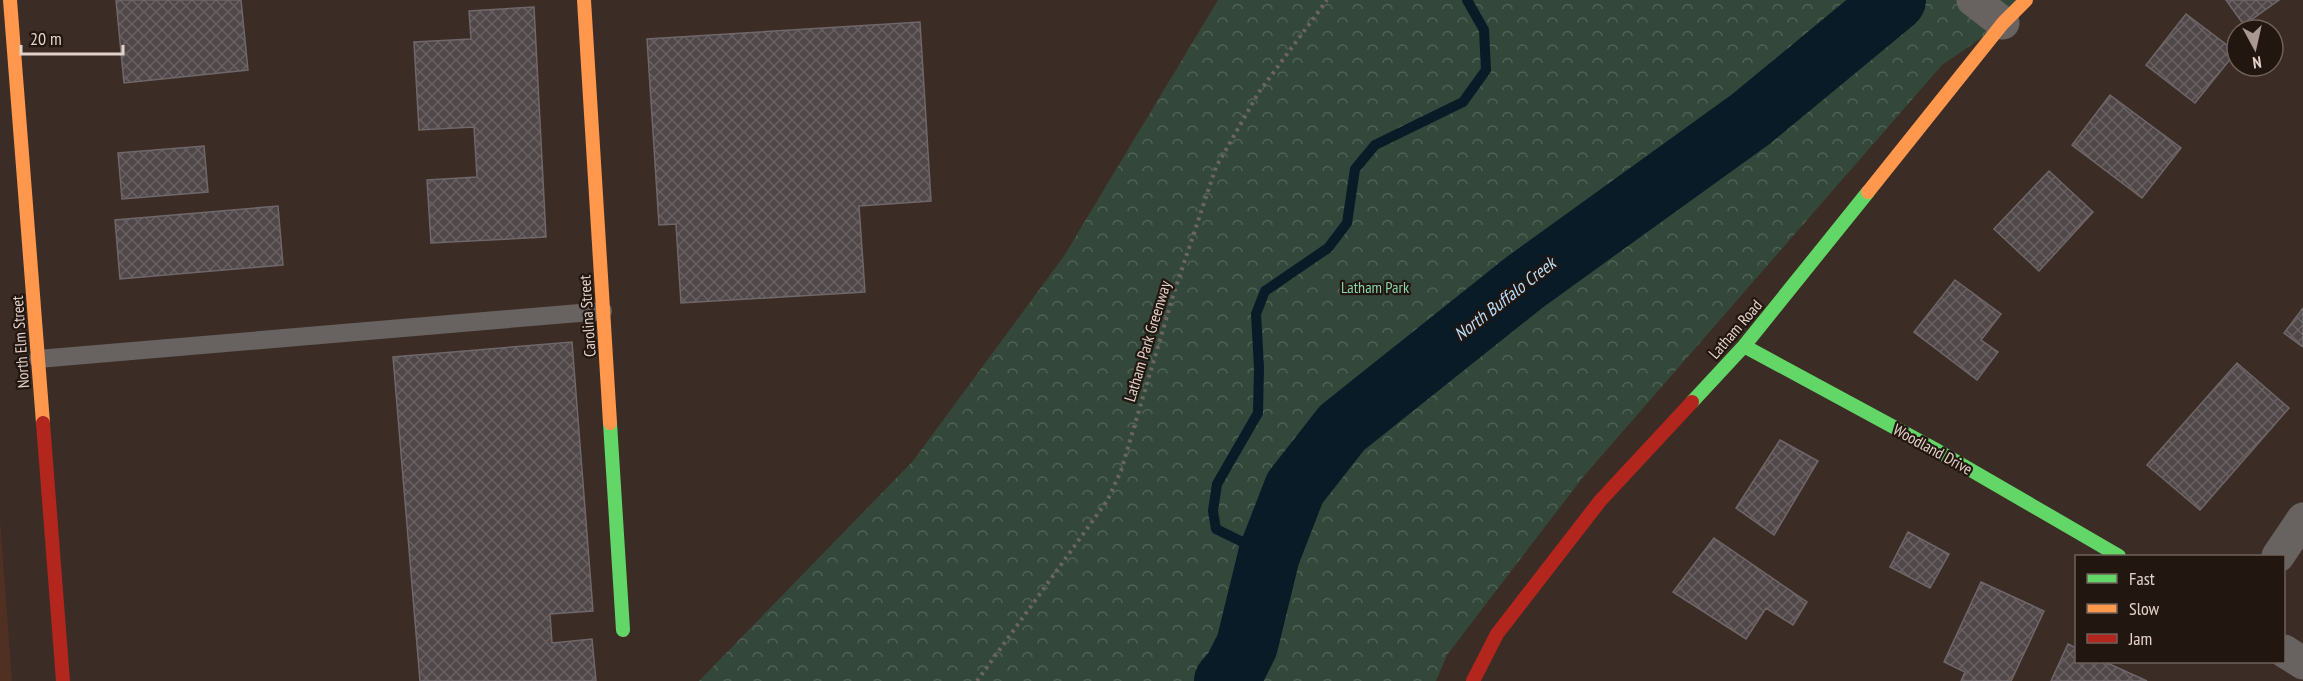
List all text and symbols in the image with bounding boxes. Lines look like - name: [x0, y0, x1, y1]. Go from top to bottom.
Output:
- scale bar: [21, 18, 123, 56]
- north arrow: [2225, 18, 2285, 78]
- text: 20 m: [30, 27, 62, 50]
- text: N: [2251, 52, 2263, 73]
- water label: North Buffalo Creek: [1449, 251, 1562, 345]
- street label: Carolina Street: [574, 274, 600, 358]
- park label: Latham Park: [1341, 277, 1410, 297]
- street label: Latham Park Greenway: [1119, 278, 1175, 404]
- street label: North Elm Street: [7, 294, 33, 389]
- street label: Latham Road: [1704, 295, 1766, 363]
- street label: Woodland Drive: [1890, 419, 1976, 479]
- legend: [2075, 555, 2285, 663]
- text: Fast: [2129, 567, 2155, 590]
- text: Slow: [2129, 597, 2160, 620]
- text: Jam: [2128, 627, 2152, 650]

